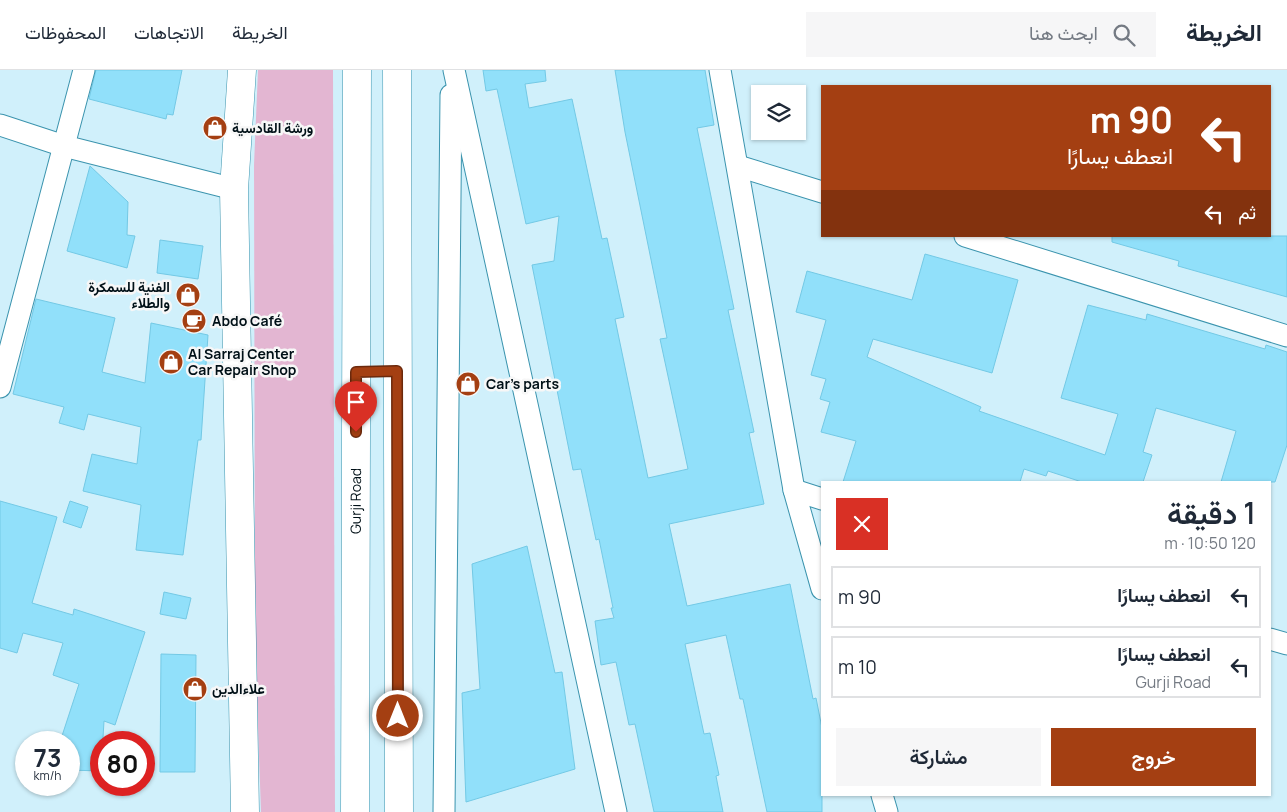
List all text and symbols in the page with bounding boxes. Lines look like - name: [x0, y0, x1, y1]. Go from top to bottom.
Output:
- search box: [806, 12, 1156, 57]
- text: الخريطة: [1186, 15, 1262, 48]
- text: المحفوظات: [25, 20, 106, 44]
- text: الاتجاهات: [134, 20, 204, 44]
- text: الخريطة: [232, 20, 288, 44]
- text: ابحث هنا: [1029, 20, 1098, 46]
- icon: search: [1110, 21, 1138, 49]
- map controls: [751, 85, 806, 140]
- button: layers: [751, 85, 806, 140]
- text: 90 m: [1090, 96, 1173, 144]
- icon: left: [1191, 105, 1256, 170]
- shop icon: ورشة القادسية: [202, 115, 228, 141]
- place label: ورشة القادسية: [232, 118, 313, 137]
- text: انعطف يسارًا: [1067, 141, 1173, 171]
- text: ثم: [1238, 199, 1256, 225]
- icon: left: [1200, 200, 1228, 228]
- place label: الفنية للسمكرة والطلاء: [88, 277, 170, 312]
- shop icon: الفنية للسمكرة والطلاء: [175, 282, 201, 308]
- cafe icon: Abdo Café: [181, 308, 207, 334]
- place label: Abdo Café: [212, 311, 282, 330]
- place label: Al Sarraj Center Car Repair Shop: [188, 344, 297, 379]
- shop icon: Al Sarraj Center Car Repair Shop: [158, 349, 184, 375]
- shop icon: Car’s parts: [455, 371, 481, 397]
- place label: Car’s parts: [486, 374, 560, 393]
- pin: [335, 381, 377, 432]
- icon: arrive: [342, 388, 370, 416]
- street label: Gurji Road: [346, 468, 365, 534]
- text: 1 دقيقة: [1167, 492, 1256, 533]
- button: close: [836, 498, 888, 550]
- text: 120 m · 10:50: [1164, 532, 1256, 554]
- text: انعطف يسارًا: [1117, 582, 1211, 608]
- icon: left: [1226, 583, 1254, 611]
- text: 90 m: [838, 584, 881, 610]
- text: انعطف يسارًا: [1117, 641, 1211, 667]
- icon: left: [1226, 653, 1254, 681]
- text: 10 m: [838, 654, 877, 680]
- text: Gurji Road: [1136, 671, 1211, 693]
- shop icon: علاءالدين: [182, 676, 208, 702]
- place label: علاءالدين: [212, 679, 265, 698]
- position arrow: [371, 689, 423, 741]
- button: مشاركة: [836, 728, 1041, 786]
- button: خروج: [1051, 728, 1256, 786]
- speed limit sign: 80: [90, 731, 155, 796]
- text: 73: [34, 740, 61, 775]
- text: km/h: [34, 767, 61, 784]

